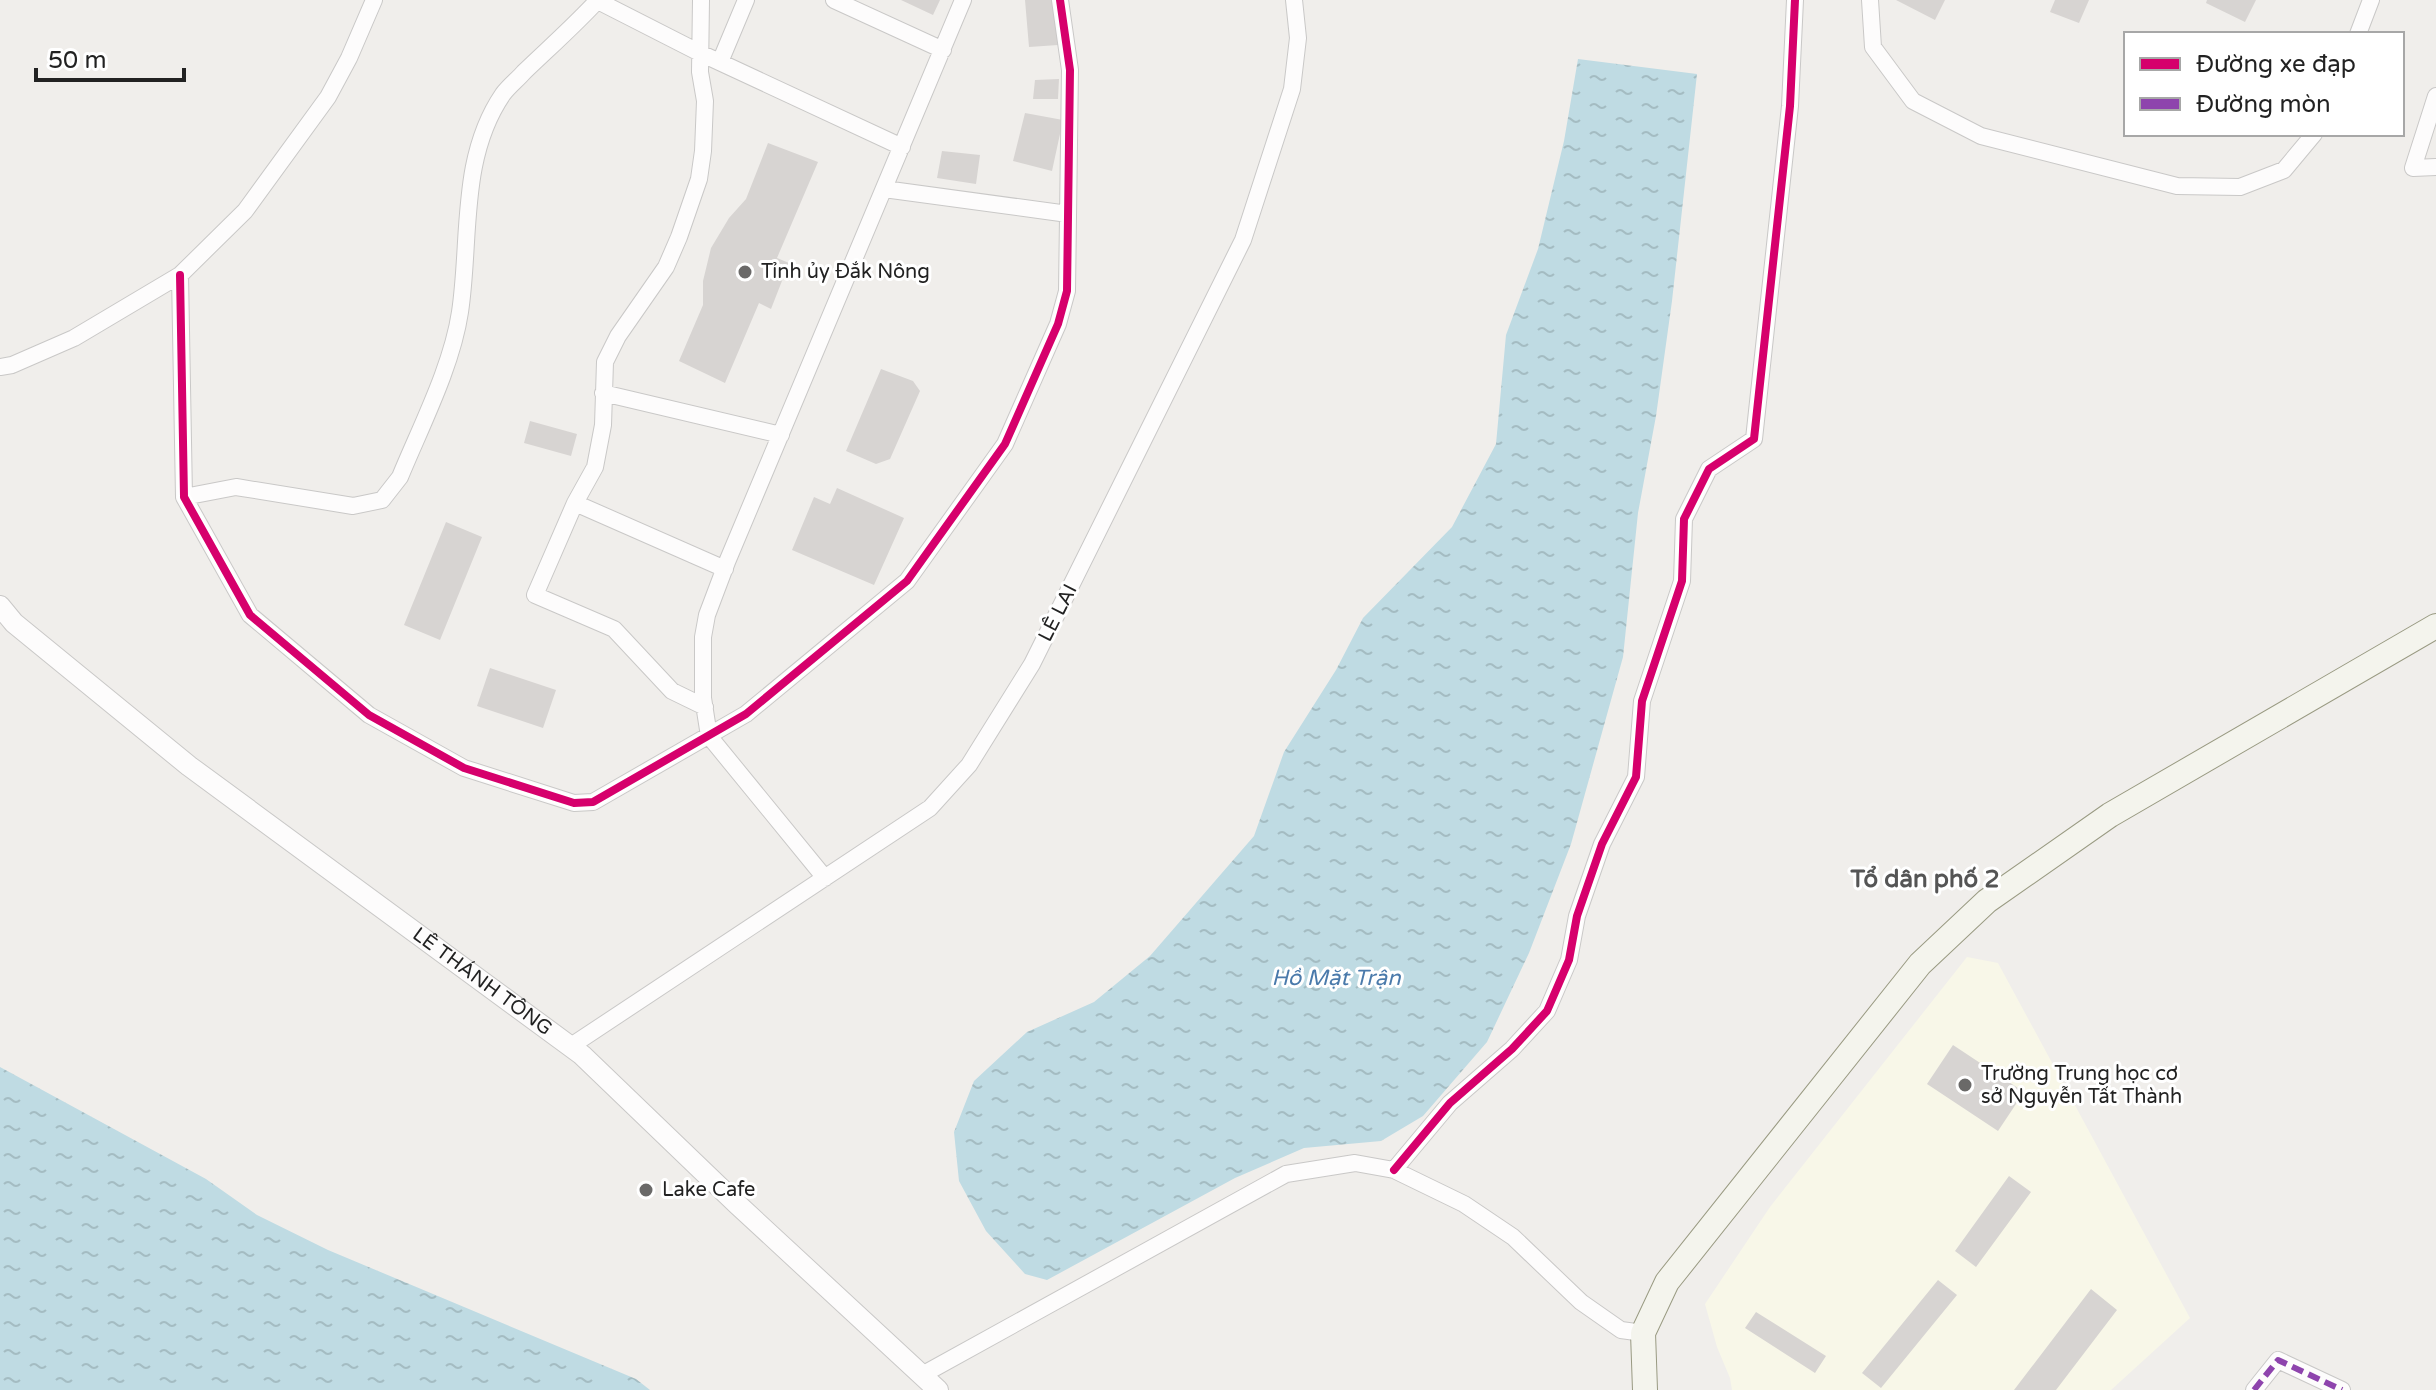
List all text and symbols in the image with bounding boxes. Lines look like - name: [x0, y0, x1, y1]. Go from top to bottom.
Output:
- scale bar: [36, 32, 184, 82]
- legend: [2124, 32, 2404, 136]
- text: 50 m: [48, 46, 106, 75]
- text: Đường xe đạp: [2196, 50, 2356, 79]
- text: Đường mòn: [2196, 90, 2331, 119]
- place label: Tỉnh ủy Đắk Nông: [761, 260, 930, 284]
- marker: Tỉnh ủy Đắk Nông: [736, 263, 754, 281]
- street label: LÊ LAI: [1033, 580, 1083, 646]
- district label: Tổ dân phố 2: [1849, 865, 2000, 894]
- street label: LÊ THÁNH TÔNG: [408, 922, 557, 1041]
- water label: Hồ Mặt Trận: [1271, 965, 1401, 991]
- place label: Trường Trung học cơ sở Nguyễn Tất Thành: [1981, 1062, 2182, 1109]
- marker: Trường Trung học cơ sở Nguyễn Tất Thành: [1956, 1076, 1974, 1094]
- place label: Lake Cafe: [662, 1178, 755, 1202]
- marker: Lake Cafe: [637, 1181, 655, 1199]

